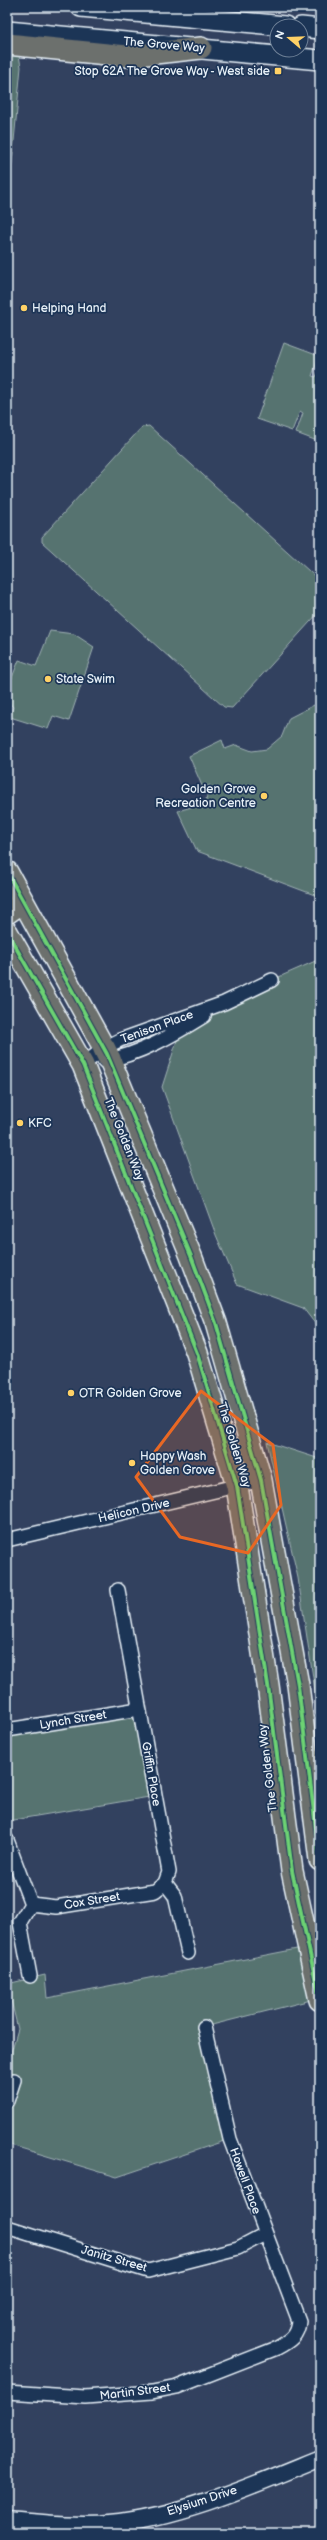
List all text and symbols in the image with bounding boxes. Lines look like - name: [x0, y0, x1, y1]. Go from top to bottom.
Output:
- north arrow: [269, 18, 309, 58]
- text: N: [273, 29, 288, 41]
- street label: The Grove Way: [123, 34, 206, 56]
- place label: Stop 62A The Grove Way - West side: [74, 64, 270, 79]
- marker: Stop 62A The Grove Way - West side: [273, 66, 283, 76]
- place label: Helping Hand: [32, 301, 107, 316]
- marker: Helping Hand: [19, 303, 29, 313]
- place label: State Swim: [56, 672, 115, 687]
- marker: State Swim: [43, 674, 53, 684]
- place label: Golden Grove Recreation Centre: [155, 782, 256, 811]
- marker: Golden Grove Recreation Centre: [259, 791, 269, 801]
- street label: Tenison Place: [119, 1007, 195, 1047]
- street label: The Golden Way: [101, 1095, 148, 1183]
- place label: KFC: [28, 1116, 52, 1131]
- marker: KFC: [15, 1118, 25, 1128]
- place label: OTR Golden Grove: [79, 1386, 182, 1401]
- marker: OTR Golden Grove: [66, 1388, 76, 1398]
- street label: The Golden Way: [214, 1401, 254, 1490]
- place label: Happy Wash Golden Grove: [140, 1449, 215, 1478]
- marker: Happy Wash Golden Grove: [127, 1458, 137, 1468]
- street label: Helicon Drive: [97, 1496, 171, 1526]
- street label: Lynch Street: [38, 1707, 108, 1733]
- street label: The Golden Way: [255, 1723, 281, 1813]
- street label: Griffin Place: [138, 1741, 164, 1807]
- street label: Cox Street: [63, 1889, 121, 1913]
- street label: Howell Place: [226, 2146, 264, 2216]
- street label: Janitz Street: [79, 2242, 149, 2276]
- street label: Martin Street: [99, 2380, 171, 2404]
- street label: Elysium Drive: [165, 2483, 239, 2519]

